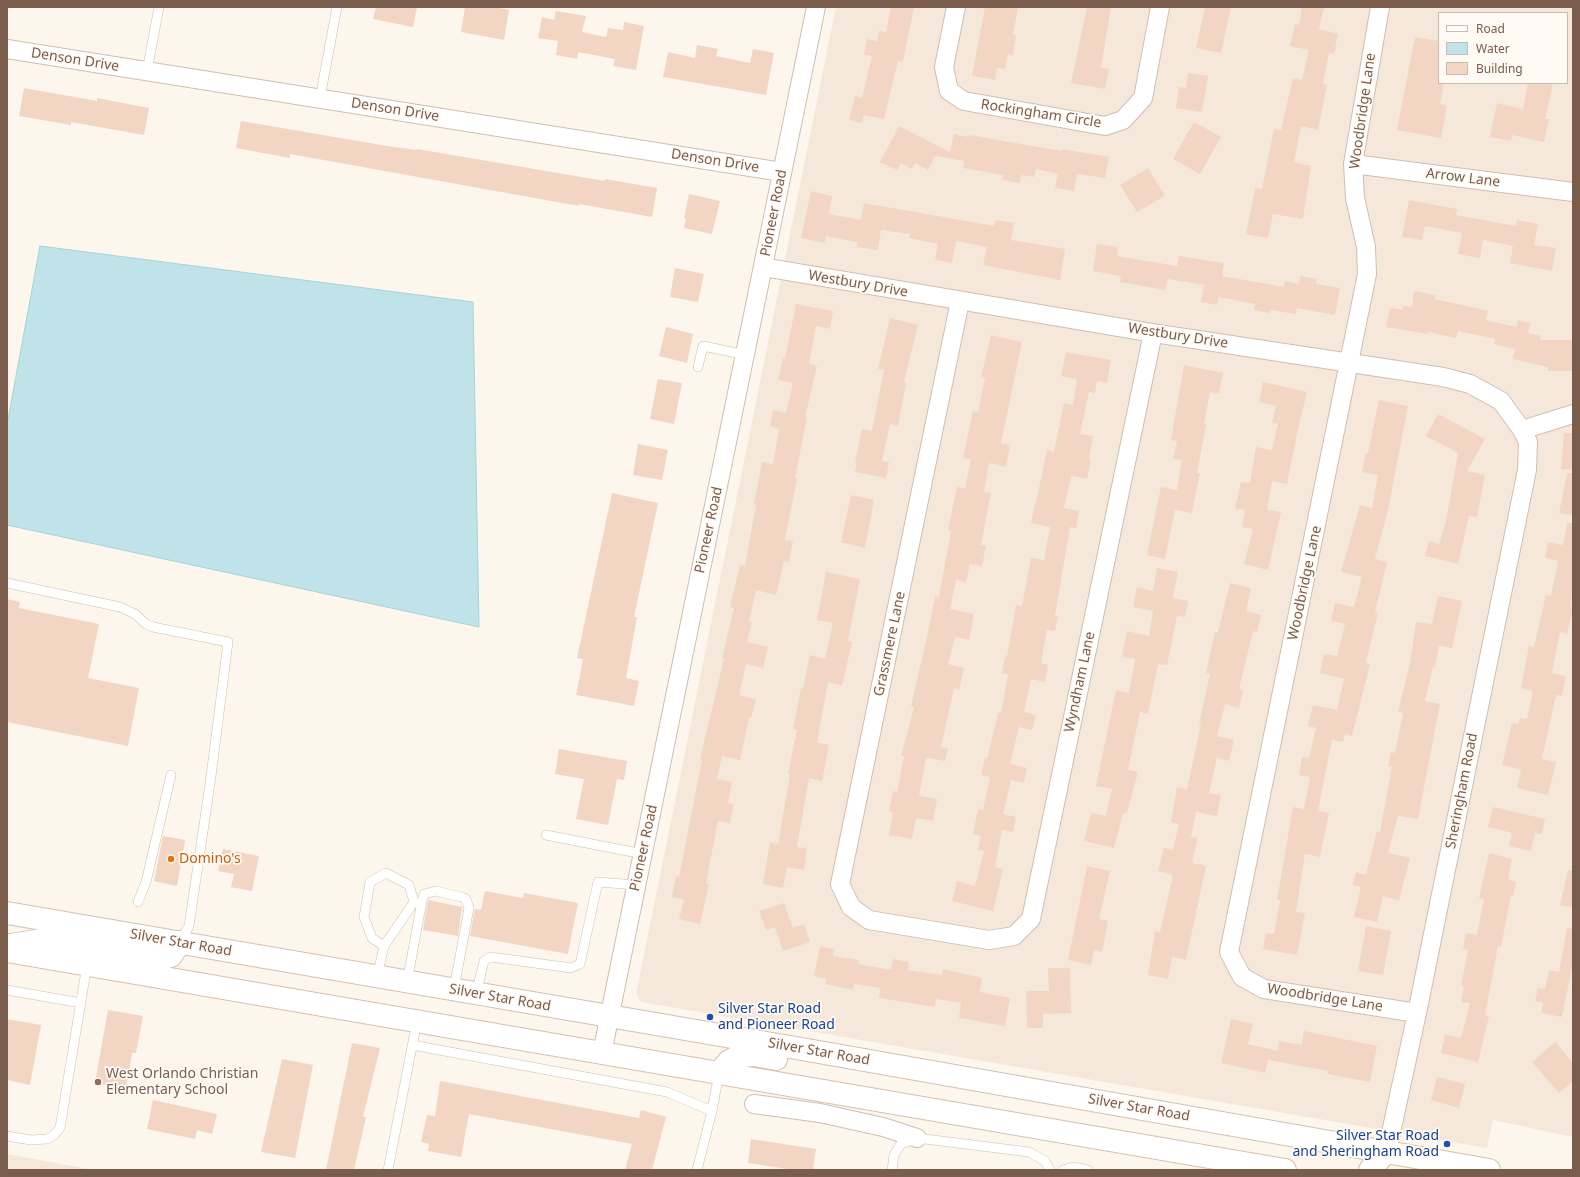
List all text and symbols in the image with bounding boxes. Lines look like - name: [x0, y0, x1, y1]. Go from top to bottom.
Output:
- legend: [1438, 12, 1568, 84]
- text: Road: [1476, 20, 1505, 37]
- text: Water: [1476, 40, 1510, 57]
- street label: Denson Drive: [30, 45, 120, 75]
- street label: Woodbridge Lane: [1347, 52, 1379, 170]
- text: Building: [1476, 60, 1523, 77]
- street label: Denson Drive: [350, 95, 440, 125]
- street label: Rockingham Circle: [980, 96, 1102, 132]
- street label: Denson Drive: [670, 146, 760, 176]
- street label: Arrow Lane: [1425, 165, 1501, 191]
- street label: Pioneer Road: [757, 168, 791, 258]
- street label: Westbury Drive: [807, 267, 909, 301]
- street label: Westbury Drive: [1127, 320, 1229, 352]
- street label: Pioneer Road: [692, 485, 726, 575]
- street label: Woodbridge Lane: [1285, 524, 1325, 642]
- street label: Grassmere Lane: [871, 590, 909, 698]
- street label: Wyndham Lane: [1061, 630, 1099, 734]
- street label: Sheringham Road: [1443, 732, 1481, 850]
- street label: Pioneer Road: [627, 803, 661, 893]
- place label: Domino's: [179, 851, 241, 867]
- marker: Domino's: [166, 854, 176, 864]
- street label: Silver Star Road: [129, 926, 233, 960]
- street label: Silver Star Road: [448, 981, 552, 1015]
- street label: Woodbridge Lane: [1266, 981, 1384, 1015]
- place label: Silver Star Road and Pioneer Road: [718, 1001, 835, 1034]
- marker: Silver Star Road and Pioneer Road: [705, 1012, 715, 1022]
- street label: Silver Star Road: [767, 1035, 871, 1069]
- place label: West Orlando Christian Elementary School: [106, 1066, 258, 1098]
- marker: West Orlando Christian Elementary School: [93, 1077, 103, 1087]
- street label: Silver Star Road: [1087, 1091, 1191, 1125]
- place label: Silver Star Road and Sheringham Road: [1292, 1128, 1439, 1160]
- marker: Silver Star Road and Sheringham Road: [1442, 1139, 1452, 1149]

